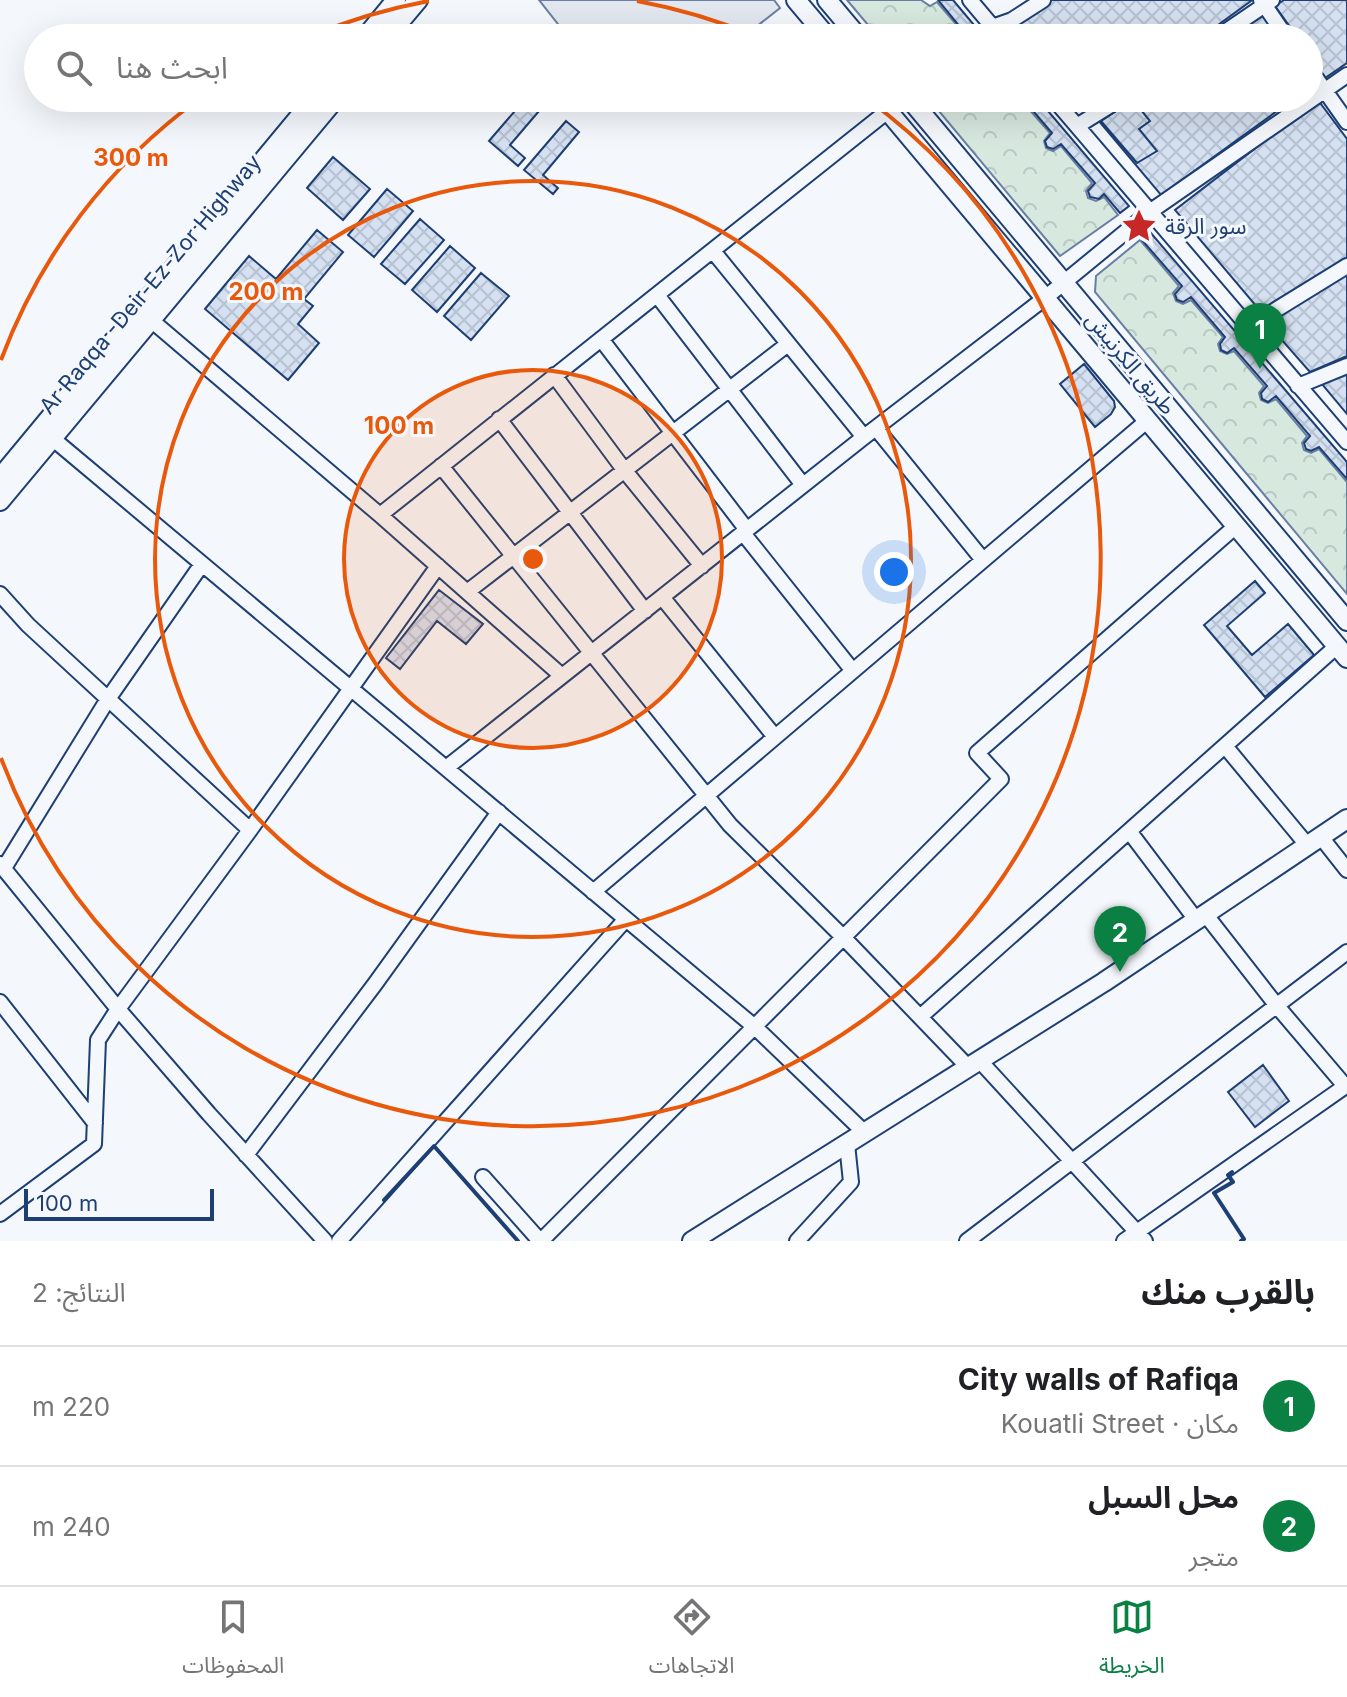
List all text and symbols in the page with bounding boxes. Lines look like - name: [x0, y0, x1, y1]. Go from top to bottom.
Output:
- search box: [24, 24, 1323, 112]
- icon: search: [52, 46, 96, 90]
- text: ابحث هنا: [116, 49, 228, 85]
- text: 300 m: [93, 143, 169, 172]
- street label: Ar Raqqa -Deir-Ez-Zor Highway: [34, 149, 266, 419]
- place icon: سور الرقة: [1120, 207, 1158, 245]
- place label: سور الرقة: [1165, 213, 1246, 240]
- text: 200 m: [228, 277, 304, 306]
- pin: 1: [1234, 303, 1286, 369]
- street label: طريق الكرنيش: [1080, 306, 1181, 420]
- text: 100 m: [364, 411, 434, 440]
- centre of rings: [519, 545, 547, 573]
- your location: [874, 552, 914, 592]
- pin: 2: [1094, 906, 1146, 972]
- scale bar: [24, 1185, 214, 1221]
- text: 100 m: [36, 1190, 98, 1216]
- text: بالقرب منك: [1141, 1271, 1315, 1312]
- text: النتائج: 2: [32, 1277, 126, 1308]
- text: City walls of Rafiqa: [958, 1361, 1239, 1397]
- text: 220 m: [32, 1391, 110, 1422]
- text: 1: [1283, 1391, 1295, 1422]
- text: مكان · Kouatli Street: [1001, 1408, 1239, 1439]
- text: محل السبل: [1088, 1479, 1239, 1515]
- text: 240 m: [32, 1511, 111, 1542]
- text: 2: [1281, 1511, 1297, 1542]
- text: متجر: [1189, 1541, 1239, 1572]
- tab: المحفوظات: [182, 1595, 284, 1689]
- tab: الاتجاهات: [649, 1595, 735, 1689]
- tab: الخريطة: [1099, 1595, 1165, 1689]

